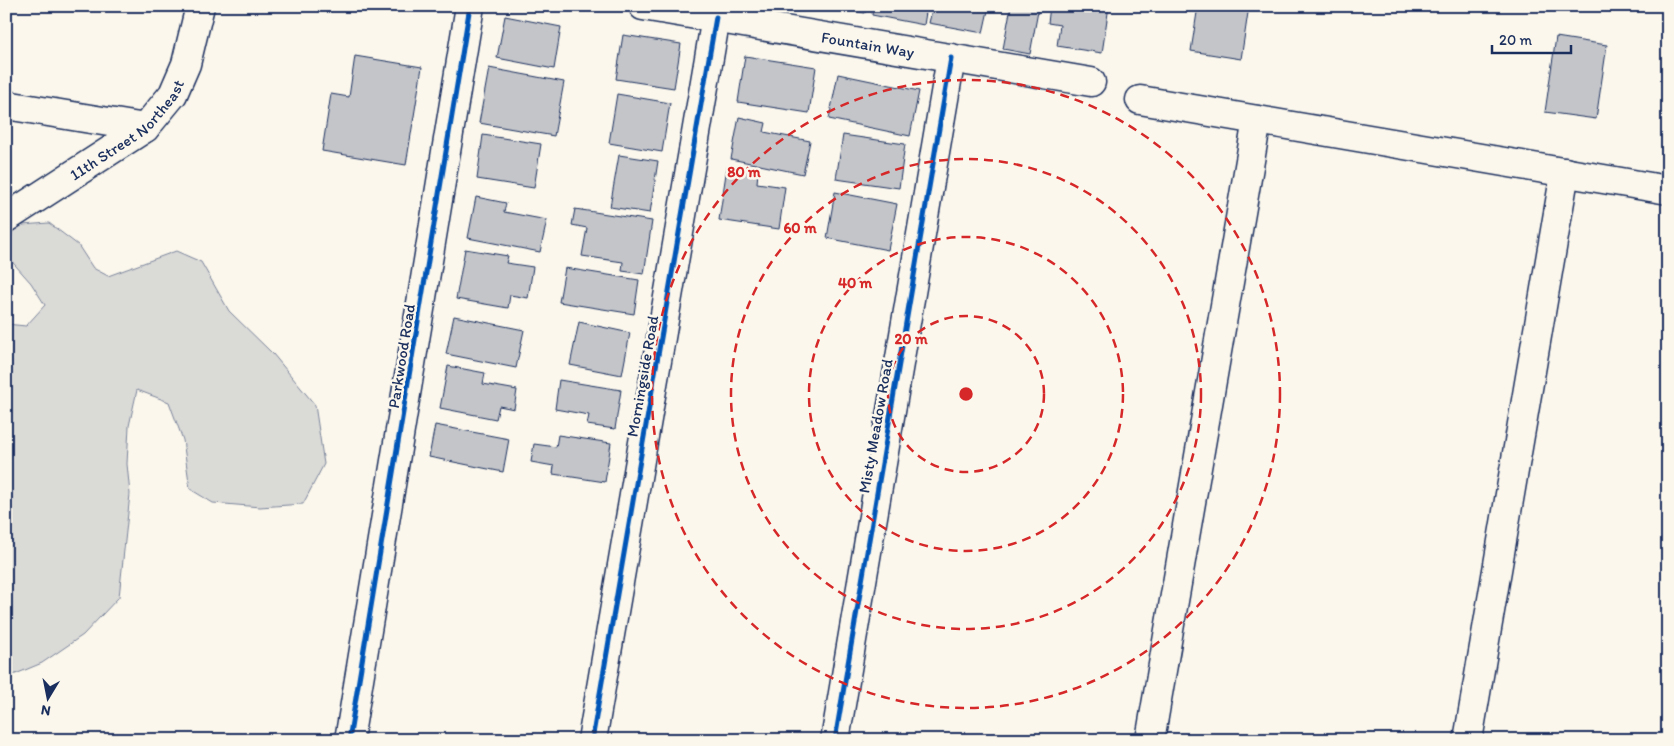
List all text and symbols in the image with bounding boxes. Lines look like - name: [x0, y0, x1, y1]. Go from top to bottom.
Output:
- scale bar: [1492, 22, 1570, 54]
- street label: Fountain Way: [820, 27, 916, 62]
- text: 20 m: [1499, 31, 1533, 49]
- street label: 11th Street Northeast: [66, 77, 188, 184]
- text: 80 m: [727, 163, 761, 181]
- text: 60 m: [783, 219, 817, 237]
- text: 40 m: [838, 274, 873, 292]
- street label: Parkwood Road: [384, 302, 419, 410]
- street label: Morningside Road: [622, 314, 663, 438]
- text: 20 m: [894, 330, 928, 348]
- street label: Misty Meadow Road: [854, 357, 897, 495]
- centre of rings: [957, 385, 975, 403]
- north arrow: [22, 674, 72, 724]
- text: N: [40, 701, 52, 720]

